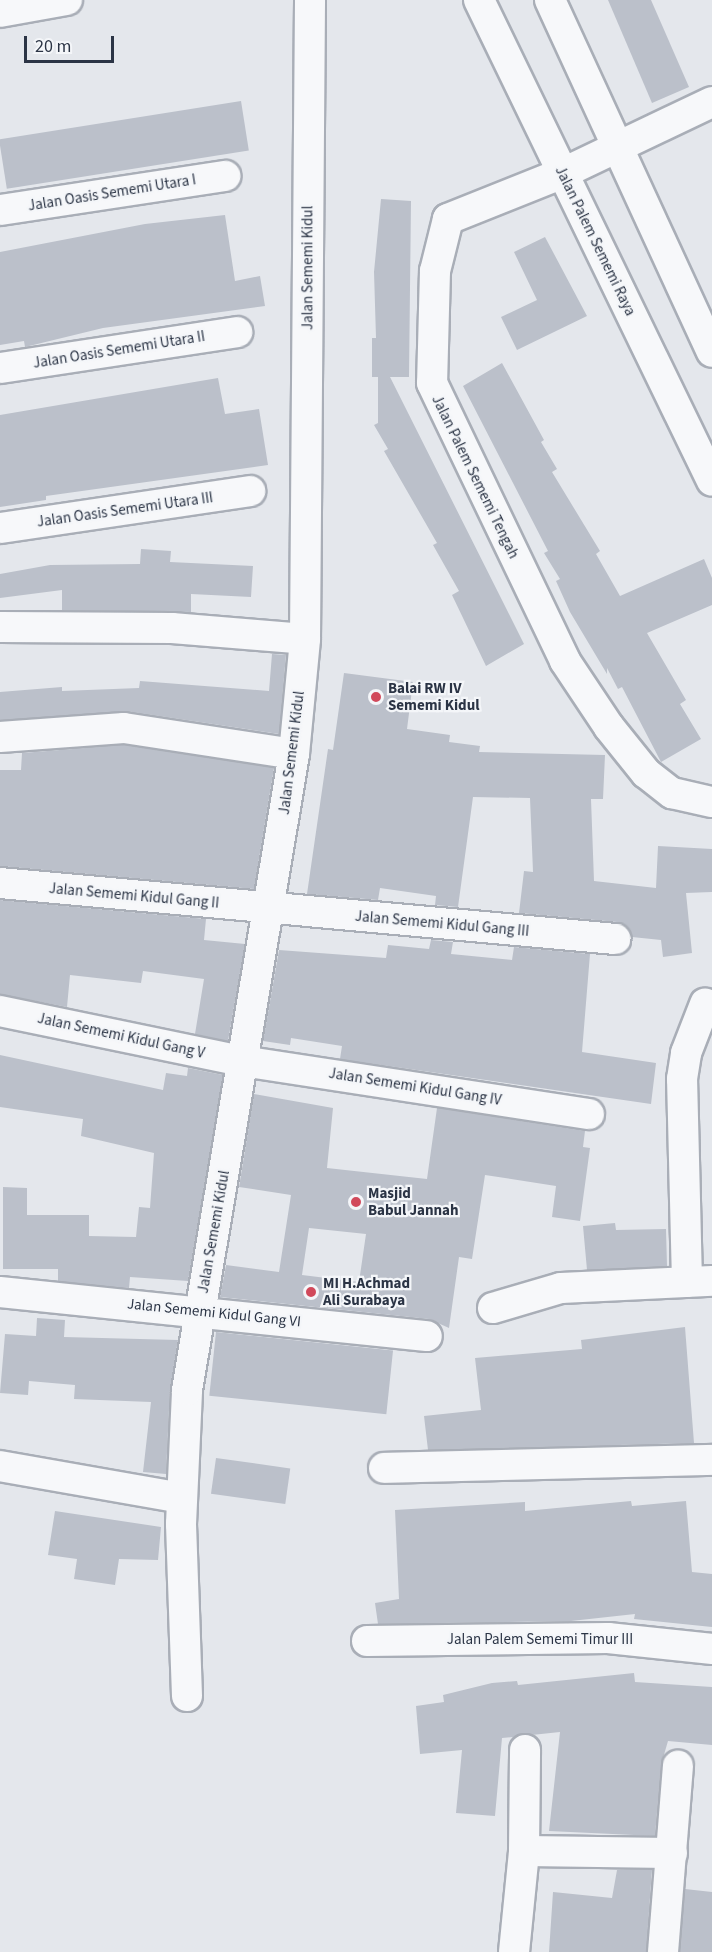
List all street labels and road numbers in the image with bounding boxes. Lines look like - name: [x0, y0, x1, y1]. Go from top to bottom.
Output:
- street label: Jalan Palem Sememi Raya: [551, 163, 639, 319]
- street label: Jalan Oasis Sememi Utara I: [27, 171, 197, 215]
- street label: Jalan Sememi Kidul: [299, 206, 317, 330]
- street label: Jalan Oasis Sememi Utara II: [32, 328, 206, 372]
- street label: Jalan Palem Sememi Tengah: [428, 392, 522, 562]
- street label: Jalan Oasis Sememi Utara III: [36, 489, 214, 531]
- street label: Jalan Sememi Kidul: [275, 690, 309, 816]
- street label: Jalan Sememi Kidul Gang II: [48, 880, 220, 912]
- street label: Jalan Sememi Kidul Gang III: [354, 907, 530, 941]
- street label: Jalan Sememi Kidul Gang V: [36, 1009, 206, 1063]
- street label: Jalan Sememi Kidul Gang IV: [327, 1064, 503, 1110]
- street label: Jalan Sememi Kidul: [194, 1169, 234, 1295]
- street label: Jalan Sememi Kidul Gang VI: [126, 1295, 302, 1331]
- street label: Jalan Palem Sememi Timur III: [447, 1631, 633, 1649]

